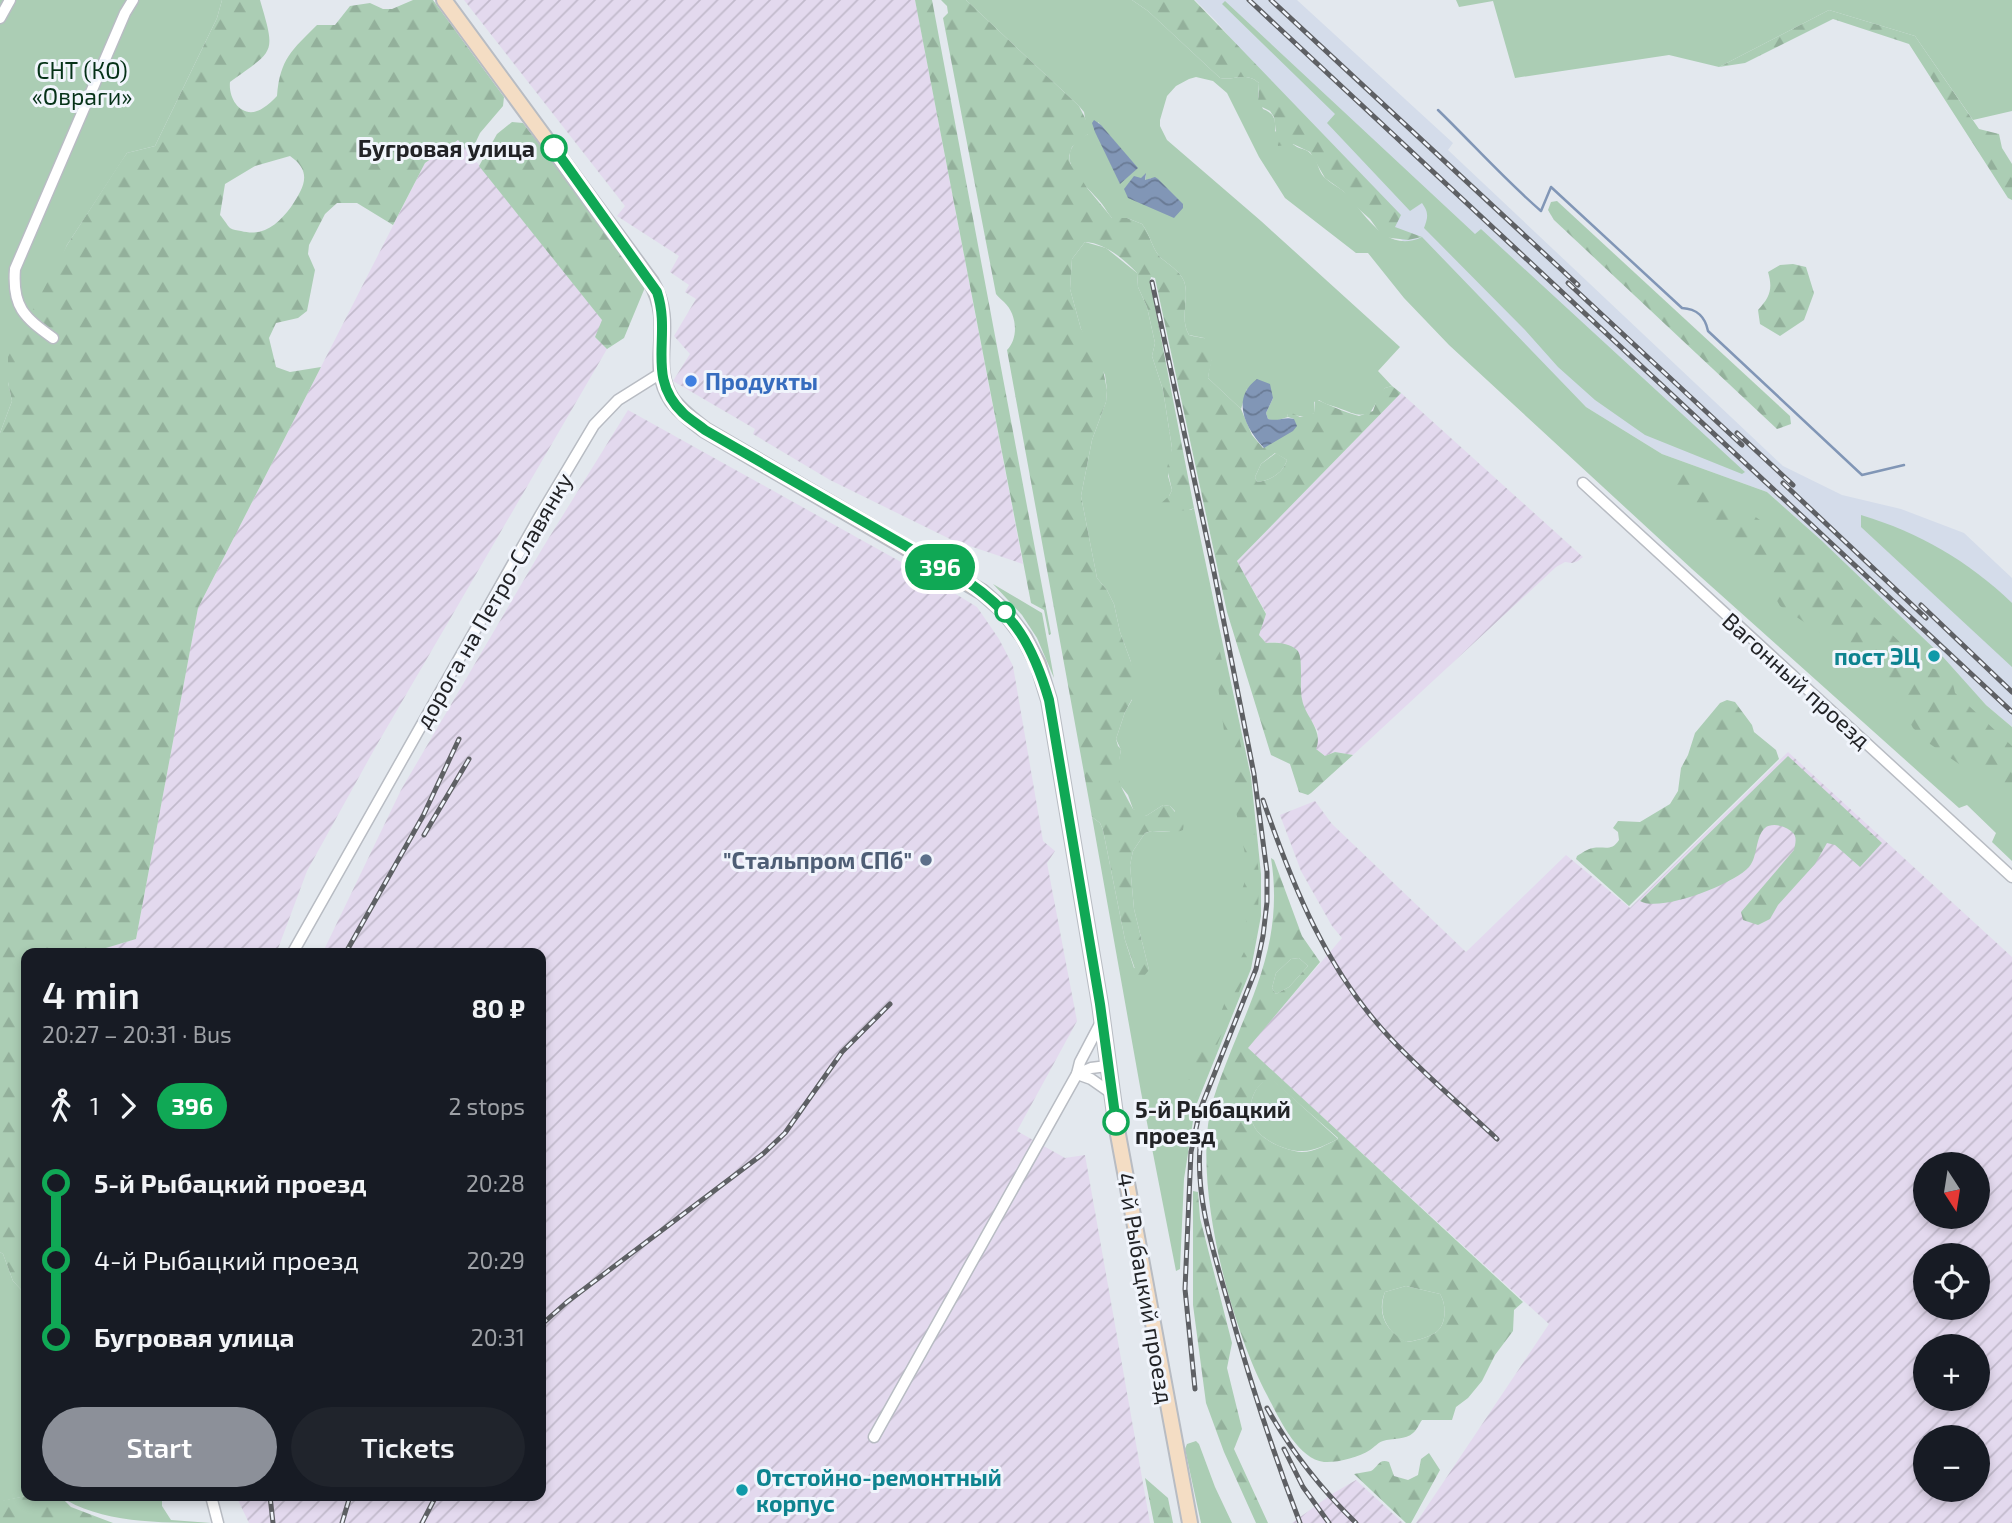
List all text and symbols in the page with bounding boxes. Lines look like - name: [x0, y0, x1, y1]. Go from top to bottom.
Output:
- park label: СНТ (КО) «Овраги»: [32, 56, 132, 110]
- place label: Бугровая улица: [358, 134, 535, 162]
- marker: Бугровая улица: [541, 135, 567, 161]
- place label: Продукты: [705, 367, 818, 395]
- marker: Продукты: [683, 373, 699, 389]
- street label: дорога на Петро-Славянку: [408, 467, 579, 733]
- line badge: 396: [900, 544, 980, 590]
- text: 396: [919, 552, 961, 581]
- unlabelled marker: [995, 602, 1015, 622]
- street label: Вагонный проезд: [1717, 606, 1877, 754]
- place label: пост ЭЦ: [1834, 642, 1920, 670]
- marker: пост ЭЦ: [1926, 648, 1942, 664]
- place label: "Стальпром СПб": [723, 846, 912, 874]
- marker: "Стальпром СПб": [918, 852, 934, 868]
- text: 4 min: [42, 971, 140, 1017]
- text: 80 ₽: [471, 992, 525, 1023]
- text: 20:27 – 20:31 · Bus: [42, 1020, 232, 1048]
- icon: walk: [42, 1087, 80, 1125]
- icon: forward: [109, 1087, 147, 1125]
- text: 396: [171, 1091, 213, 1120]
- text: 1: [90, 1092, 99, 1120]
- text: 2 stops: [448, 1092, 525, 1120]
- place label: 5-й Рыбацкий проезд: [1135, 1095, 1291, 1149]
- marker: 5-й Рыбацкий проезд: [1103, 1109, 1129, 1135]
- north arrow: [1913, 1152, 1990, 1228]
- map controls: [1913, 1152, 1990, 1502]
- text: 5-й Рыбацкий проезд: [94, 1167, 367, 1198]
- text: 20:28: [466, 1169, 525, 1197]
- street label: 4-й Рыбацкий проезд: [1112, 1170, 1180, 1406]
- button: locate: [1913, 1243, 1990, 1320]
- text: 4-й Рыбацкий проезд: [94, 1244, 359, 1275]
- text: 20:29: [467, 1246, 525, 1274]
- text: Бугровая улица: [94, 1321, 294, 1352]
- text: 20:31: [471, 1323, 525, 1351]
- button: +: [1913, 1334, 1990, 1411]
- button: Start: [42, 1407, 277, 1487]
- button: Tickets: [291, 1407, 525, 1487]
- button: −: [1913, 1425, 1990, 1502]
- place label: Отстойно-ремонтный корпус: [756, 1463, 1002, 1517]
- marker: Отстойно-ремонтный корпус: [734, 1482, 750, 1498]

